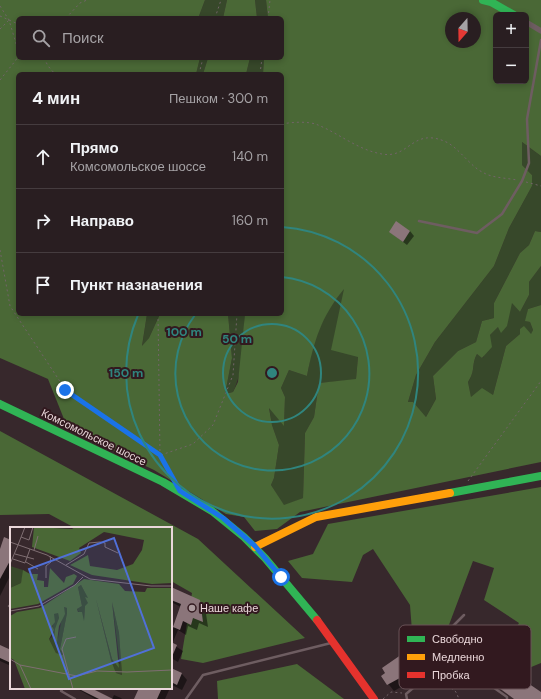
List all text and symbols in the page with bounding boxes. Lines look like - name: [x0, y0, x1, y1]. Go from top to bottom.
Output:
- north arrow: [445, 12, 481, 48]
- map controls: [493, 12, 529, 84]
- button: +: [493, 12, 529, 48]
- search box: [16, 16, 284, 60]
- icon: search: [30, 27, 52, 49]
- text: Поиск: [62, 28, 104, 48]
- button: −: [493, 48, 529, 84]
- text: 4 мин: [32, 87, 80, 109]
- text: Пешком · 300 m: [169, 90, 268, 107]
- text: Прямо: [70, 138, 119, 158]
- icon: ahead: [32, 146, 54, 168]
- text: 140 m: [232, 148, 268, 165]
- text: Комсомольское шоссе: [70, 158, 206, 175]
- icon: right: [32, 210, 54, 232]
- text: Направо: [70, 211, 134, 231]
- text: 160 m: [232, 212, 268, 229]
- icon: arrive: [32, 274, 54, 296]
- text: Пункт назначения: [70, 275, 203, 295]
- text: 100 m: [166, 324, 202, 340]
- text: 50 m: [222, 331, 252, 347]
- text: 150 m: [109, 365, 143, 381]
- centre of rings: [265, 366, 279, 380]
- route end: [56, 381, 74, 399]
- street label: Комсомольское шоссе: [39, 405, 149, 469]
- inset map: [10, 527, 172, 689]
- route start: [272, 568, 290, 586]
- place label: Наше кафе: [200, 601, 258, 615]
- marker: Наше кафе: [187, 603, 197, 613]
- legend: [399, 625, 531, 689]
- text: Свободно: [432, 632, 483, 646]
- text: Медленно: [432, 650, 484, 664]
- text: Пробка: [432, 668, 470, 682]

